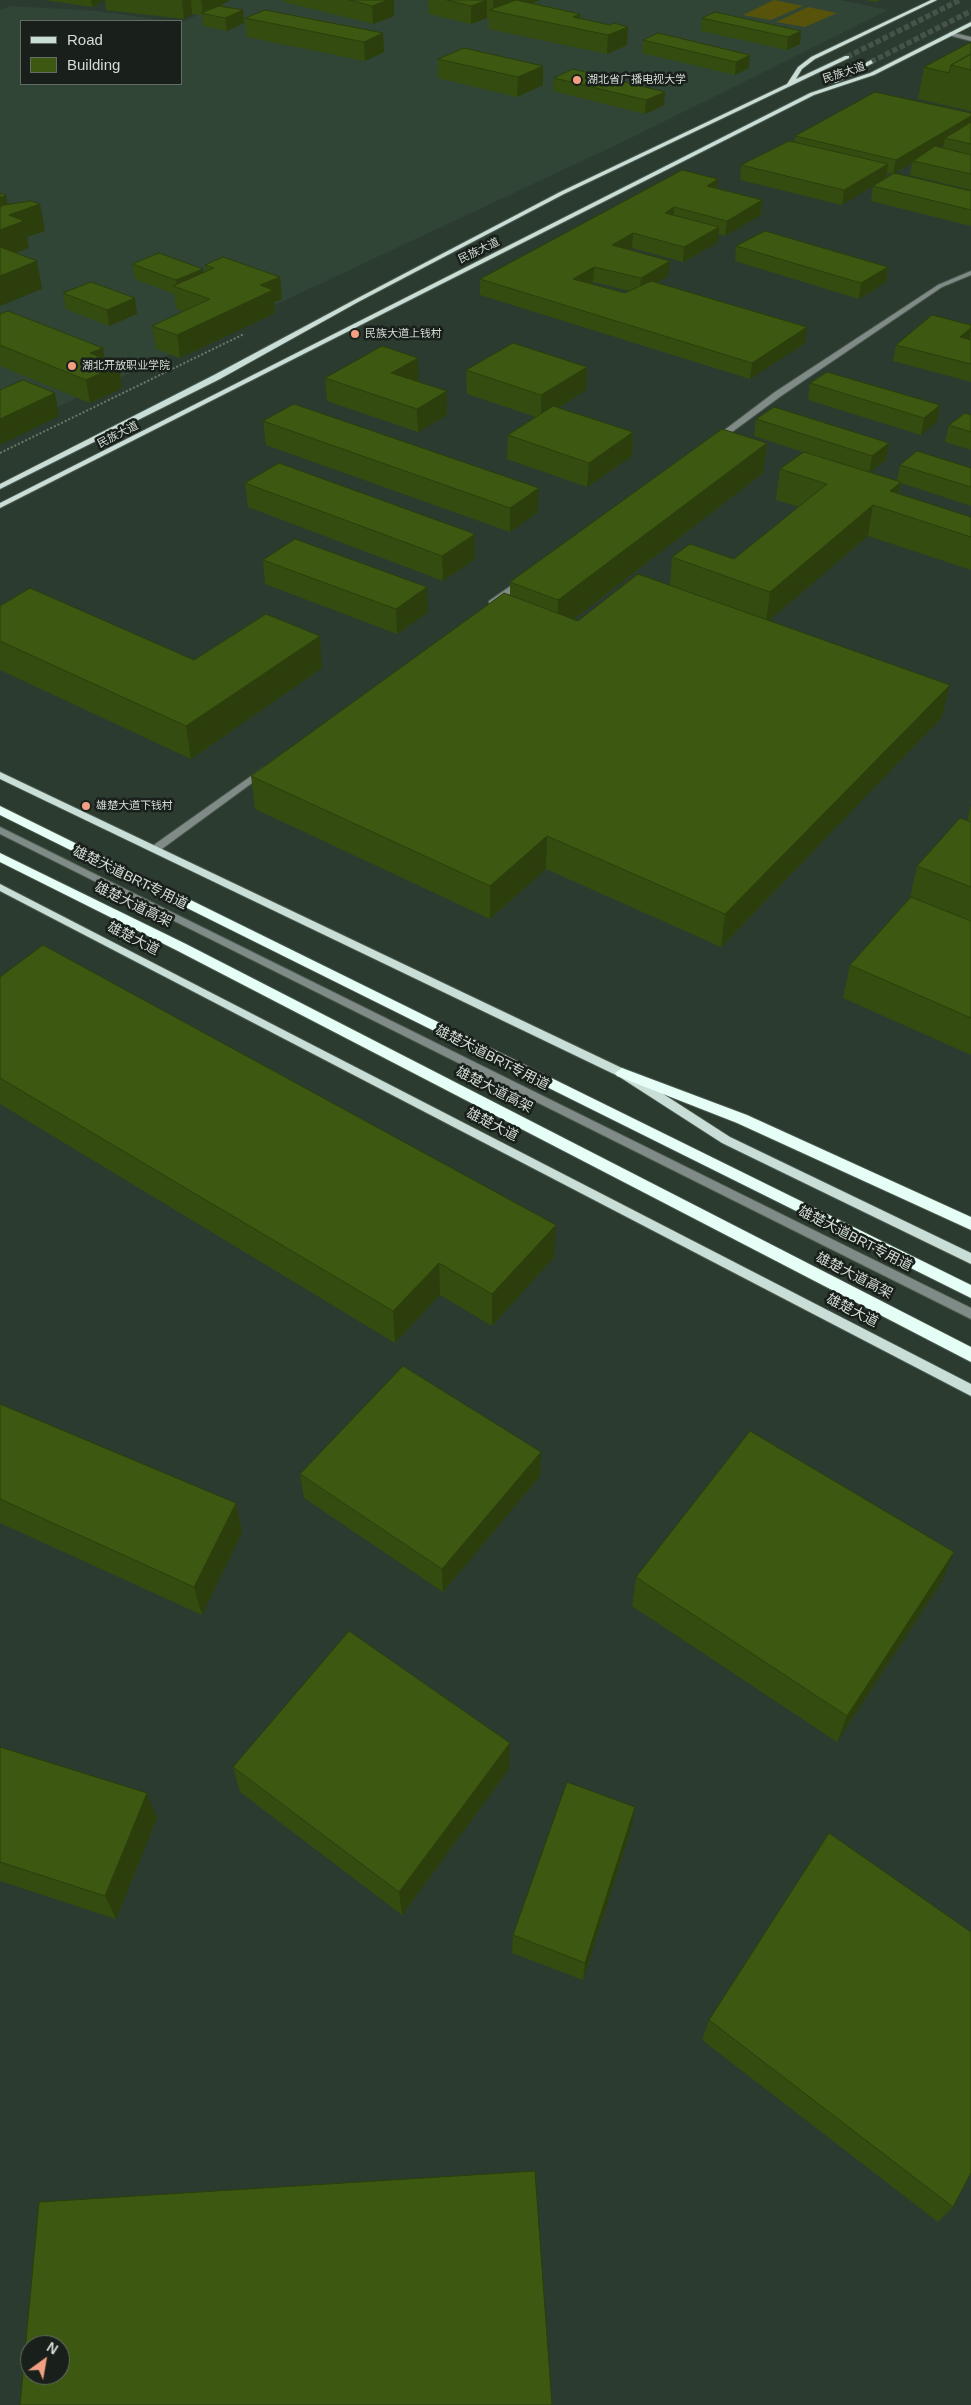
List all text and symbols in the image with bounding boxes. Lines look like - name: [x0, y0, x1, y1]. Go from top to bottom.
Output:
- legend: [20, 20, 182, 85]
- text: Road: [67, 31, 103, 48]
- text: Building: [67, 56, 120, 73]
- street label: 民族大道: [821, 60, 867, 86]
- place label: 湖北省广播电视大学: [587, 73, 686, 87]
- marker: 湖北省广播电视大学: [571, 74, 583, 86]
- street label: 民族大道: [456, 235, 502, 267]
- place label: 民族大道上钱村: [365, 327, 442, 341]
- marker: 民族大道上钱村: [349, 328, 361, 340]
- place label: 湖北开放职业学院: [82, 359, 170, 373]
- marker: 湖北开放职业学院: [66, 360, 78, 372]
- street label: 民族大道: [95, 419, 141, 451]
- place label: 雄楚大道下钱村: [96, 799, 173, 813]
- marker: 雄楚大道下钱村: [80, 800, 92, 812]
- street label: 雄楚大道BRT专用道: [70, 843, 190, 913]
- street label: 雄楚大道高架: [92, 879, 174, 931]
- street label: 雄楚大道: [104, 919, 162, 959]
- street label: 雄楚大道BRT专用道: [432, 1022, 552, 1094]
- street label: 雄楚大道高架: [453, 1063, 535, 1117]
- street label: 雄楚大道: [463, 1105, 521, 1145]
- street label: 雄楚大道BRT专用道: [795, 1203, 915, 1275]
- street label: 雄楚大道高架: [813, 1249, 895, 1303]
- street label: 雄楚大道: [823, 1291, 881, 1331]
- north arrow: [20, 2335, 70, 2385]
- text: N: [44, 2339, 61, 2358]

